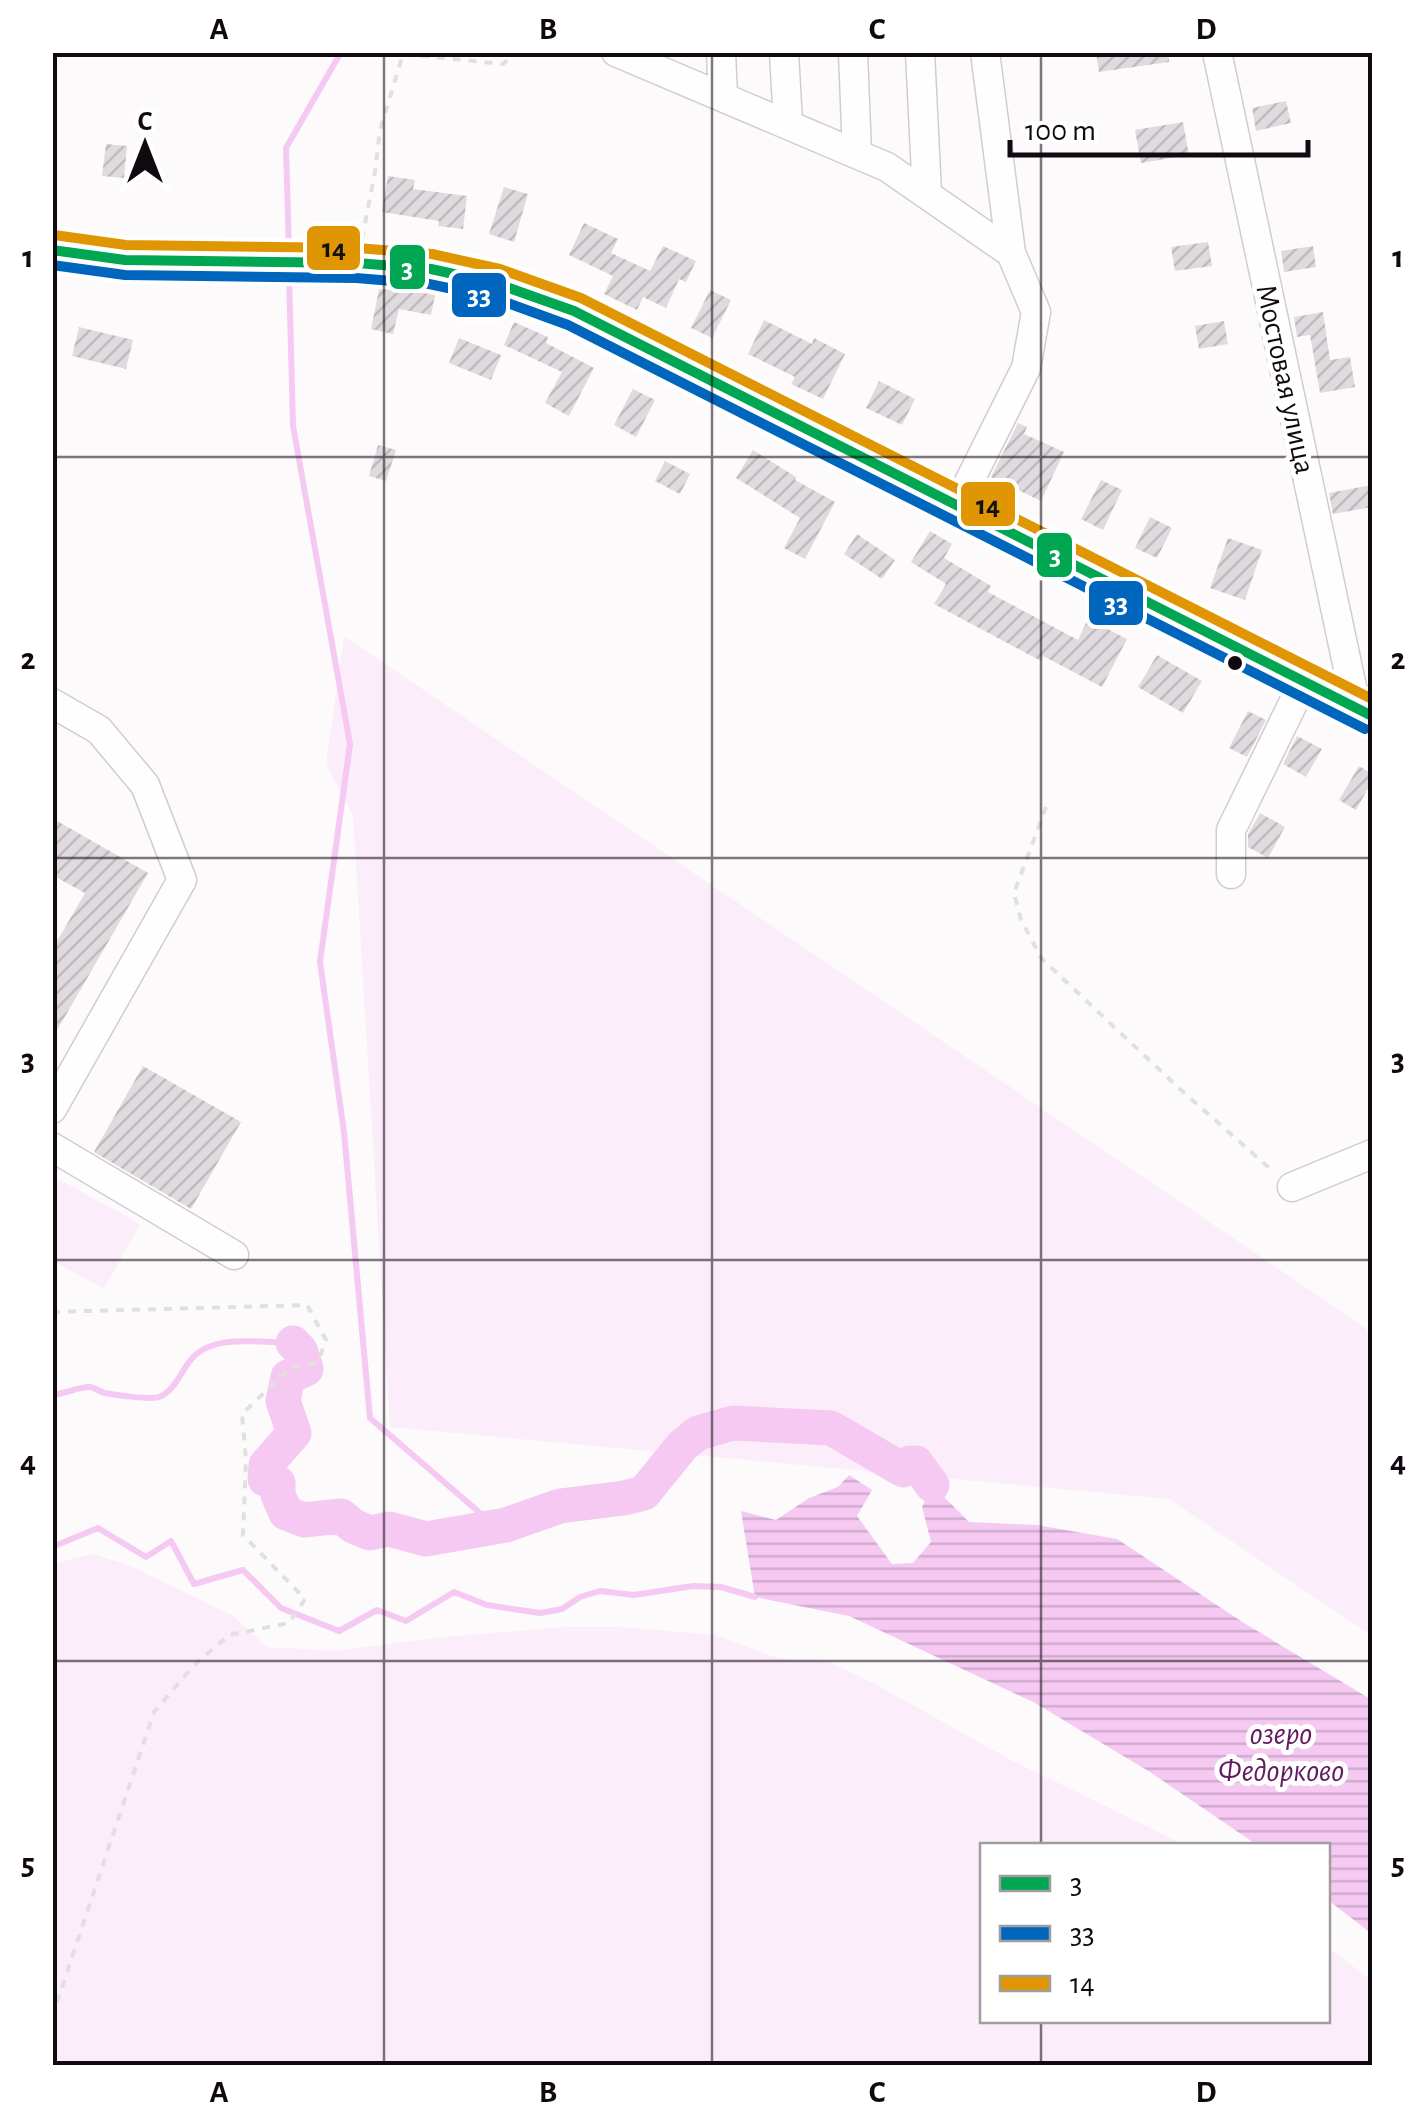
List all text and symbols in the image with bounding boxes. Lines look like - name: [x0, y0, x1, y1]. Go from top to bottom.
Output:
- text: A: [209, 13, 229, 45]
- text: B: [539, 13, 557, 45]
- text: C: [869, 13, 886, 45]
- text: D: [1196, 13, 1217, 45]
- north arrow: [95, 95, 195, 195]
- scale bar: [1010, 95, 1308, 157]
- text: С: [137, 108, 153, 136]
- text: 100 m: [1025, 116, 1096, 146]
- line badge: 14: [305, 224, 362, 272]
- text: 14: [322, 235, 346, 263]
- text: 1: [22, 241, 34, 273]
- text: 1: [1392, 241, 1404, 273]
- line badge: 3: [388, 243, 427, 291]
- text: 3: [401, 255, 413, 283]
- line badge: 33: [450, 271, 508, 319]
- text: 33: [467, 282, 491, 310]
- street label: Мостовая улица: [1250, 282, 1320, 477]
- line badge: 14: [959, 480, 1017, 528]
- text: 14: [976, 492, 1000, 520]
- line badge: 3: [1035, 531, 1074, 579]
- text: 3: [1049, 542, 1061, 570]
- line badge: 33: [1087, 579, 1145, 627]
- text: 33: [1104, 590, 1128, 618]
- text: 2: [20, 643, 36, 675]
- text: 2: [1390, 643, 1406, 675]
- unlabelled marker: [1225, 653, 1245, 673]
- text: 3: [21, 1044, 35, 1076]
- text: 3: [1391, 1044, 1405, 1076]
- text: 4: [20, 1446, 36, 1478]
- text: 4: [1390, 1446, 1406, 1478]
- water label: озеро Федорково: [1218, 1718, 1344, 1788]
- legend: [980, 1843, 1330, 2023]
- text: 5: [21, 1848, 35, 1880]
- text: 5: [1391, 1848, 1405, 1880]
- text: 3: [1070, 1869, 1082, 1899]
- text: 33: [1070, 1919, 1095, 1949]
- text: 14: [1070, 1969, 1095, 1999]
- text: A: [209, 2076, 229, 2108]
- text: B: [539, 2076, 557, 2108]
- text: C: [869, 2076, 886, 2108]
- text: D: [1196, 2076, 1217, 2108]

